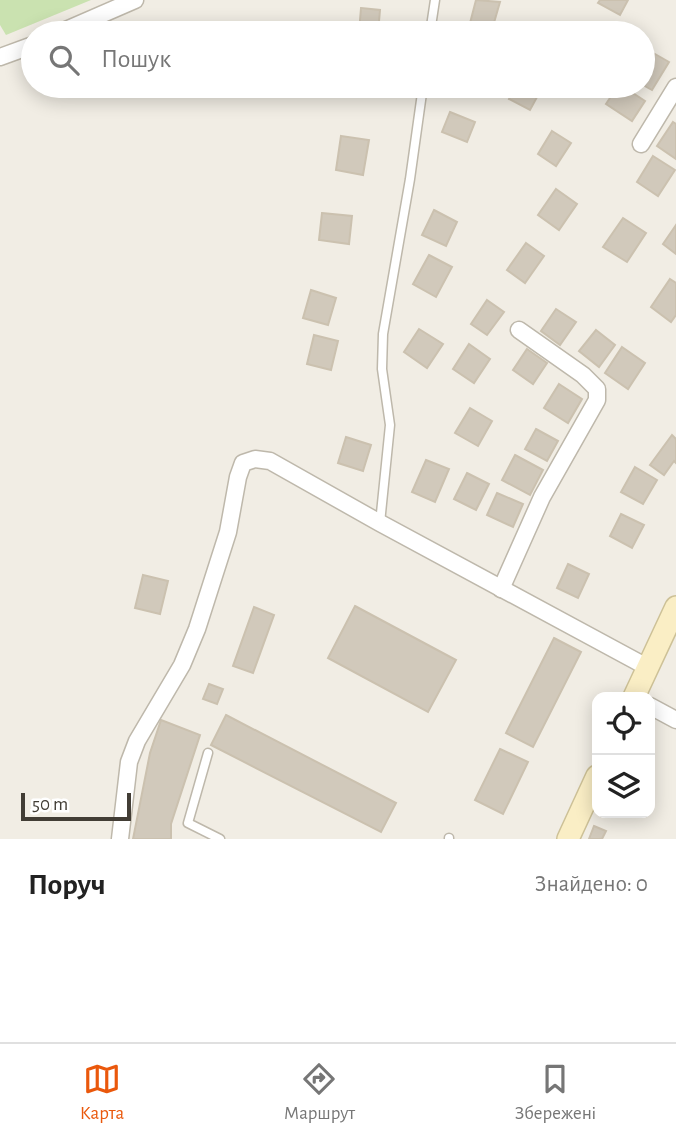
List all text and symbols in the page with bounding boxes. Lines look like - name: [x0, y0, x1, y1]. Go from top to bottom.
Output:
- search box: [21, 21, 655, 98]
- icon: search: [45, 41, 83, 79]
- text: Пошук: [101, 46, 171, 72]
- map controls: [592, 692, 655, 818]
- button: locate: [592, 692, 655, 755]
- button: layers: [592, 755, 655, 818]
- scale bar: [21, 790, 131, 822]
- text: 50 m: [32, 795, 68, 814]
- text: Поруч: [28, 870, 106, 900]
- text: Знайдено: 0: [535, 873, 648, 896]
- tab: Карта: [80, 1060, 124, 1125]
- tab: Маршрут: [284, 1060, 355, 1125]
- tab: Збережені: [515, 1060, 596, 1125]

